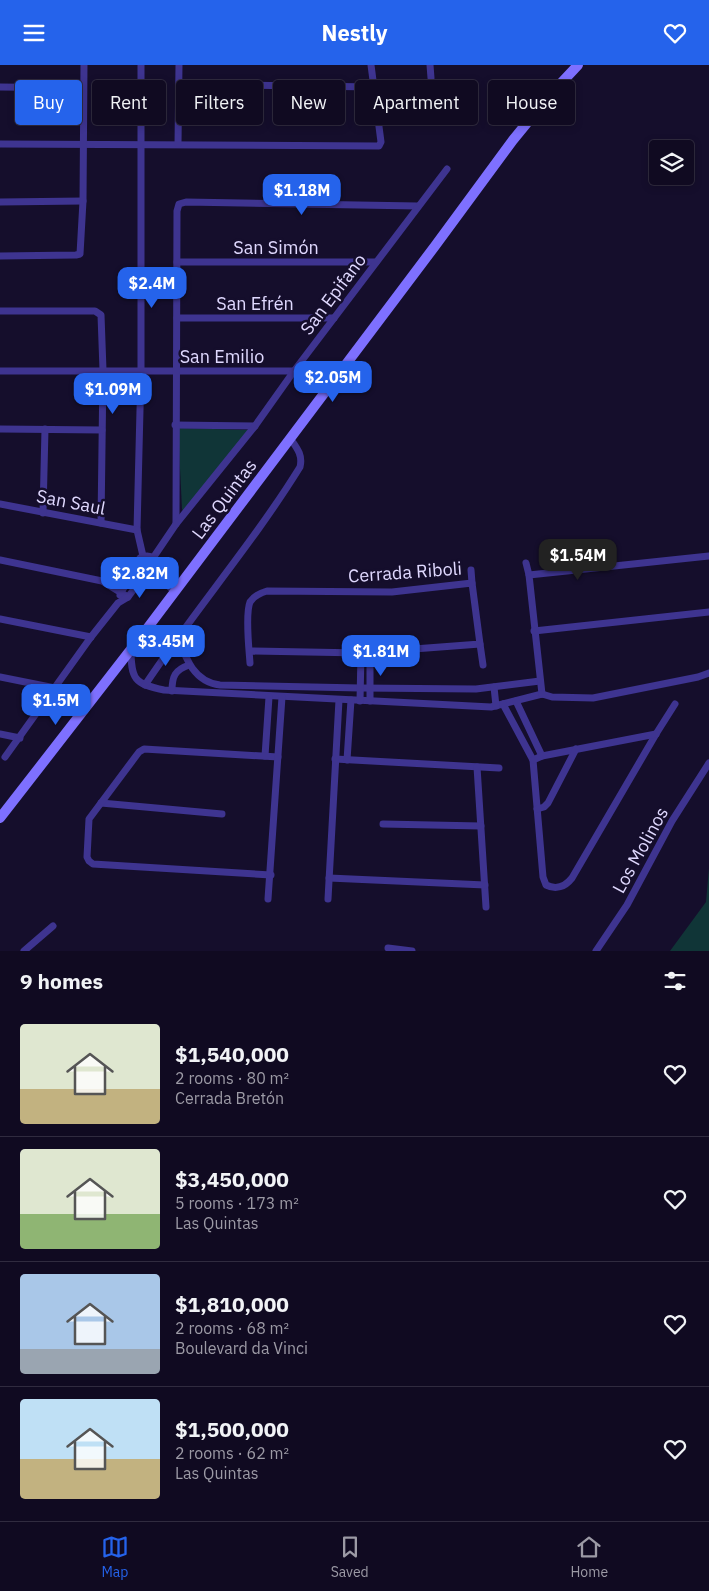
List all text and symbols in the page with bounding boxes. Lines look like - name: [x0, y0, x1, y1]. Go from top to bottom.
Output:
- text: Nestly: [322, 18, 387, 47]
- icon: menu: [20, 19, 48, 47]
- icon: heart: [661, 19, 689, 47]
- chip: Buy: [15, 80, 82, 125]
- chip: Rent: [92, 80, 166, 125]
- chip: Filters: [176, 80, 263, 125]
- chip: New: [273, 80, 345, 125]
- chip: Apartment: [355, 80, 478, 125]
- chip: House: [488, 80, 575, 125]
- map controls: [649, 140, 694, 185]
- button: layers: [649, 140, 694, 185]
- pin: $1.18M: [261, 173, 343, 216]
- text: $1.18M: [274, 180, 330, 200]
- street label: San Simón: [233, 236, 319, 259]
- street label: San Epifano: [295, 249, 371, 339]
- pin: $2.4M: [117, 267, 187, 309]
- text: $2.4M: [129, 273, 175, 293]
- street label: San Efrén: [216, 292, 294, 315]
- street label: San Emilio: [180, 345, 264, 368]
- pin: $2.05M: [292, 361, 374, 403]
- text: $2.05M: [305, 367, 361, 387]
- pin: $1.09M: [72, 373, 154, 415]
- text: $1.09M: [85, 379, 141, 399]
- street label: Las Quintas: [187, 455, 261, 543]
- street label: San Saul: [35, 484, 108, 520]
- pin: $1.54M: [537, 539, 619, 581]
- text: $1.54M: [550, 545, 606, 565]
- pin: $2.82M: [99, 557, 181, 599]
- street label: Cerrada Riboli: [347, 557, 463, 587]
- text: $2.82M: [112, 563, 168, 583]
- pin: $3.45M: [125, 625, 207, 667]
- text: $3.45M: [138, 631, 194, 651]
- pin: $1.81M: [340, 635, 422, 677]
- text: $1.81M: [353, 641, 409, 661]
- pin: $1.5M: [21, 683, 91, 726]
- text: $1.5M: [33, 690, 79, 710]
- street label: Los Molinos: [607, 803, 673, 897]
- text: 9 homes: [20, 967, 103, 995]
- icon: filters: [661, 967, 689, 995]
- text: $1,540,000: [175, 1040, 289, 1068]
- icon: home: [60, 1044, 120, 1104]
- icon: heart: [661, 1060, 689, 1088]
- text: 2 rooms · 80 m²: [175, 1068, 289, 1088]
- text: Cerrada Bretón: [175, 1088, 284, 1108]
- text: $3,450,000: [175, 1165, 289, 1193]
- icon: home: [60, 1169, 120, 1229]
- icon: heart: [661, 1185, 689, 1213]
- text: 5 rooms · 173 m²: [175, 1193, 299, 1213]
- text: Las Quintas: [175, 1213, 259, 1233]
- text: $1,810,000: [175, 1290, 289, 1318]
- icon: home: [60, 1294, 120, 1354]
- icon: heart: [661, 1310, 689, 1338]
- text: 2 rooms · 68 m²: [175, 1318, 289, 1338]
- text: Boulevard da Vinci: [175, 1338, 308, 1358]
- text: $1,500,000: [175, 1415, 289, 1443]
- icon: home: [60, 1419, 120, 1479]
- icon: heart: [661, 1435, 689, 1463]
- text: 2 rooms · 62 m²: [175, 1443, 289, 1463]
- text: Las Quintas: [175, 1463, 259, 1483]
- tab: Map: [101, 1533, 129, 1581]
- tab: Saved: [331, 1533, 369, 1581]
- tab: Home: [570, 1533, 608, 1581]

